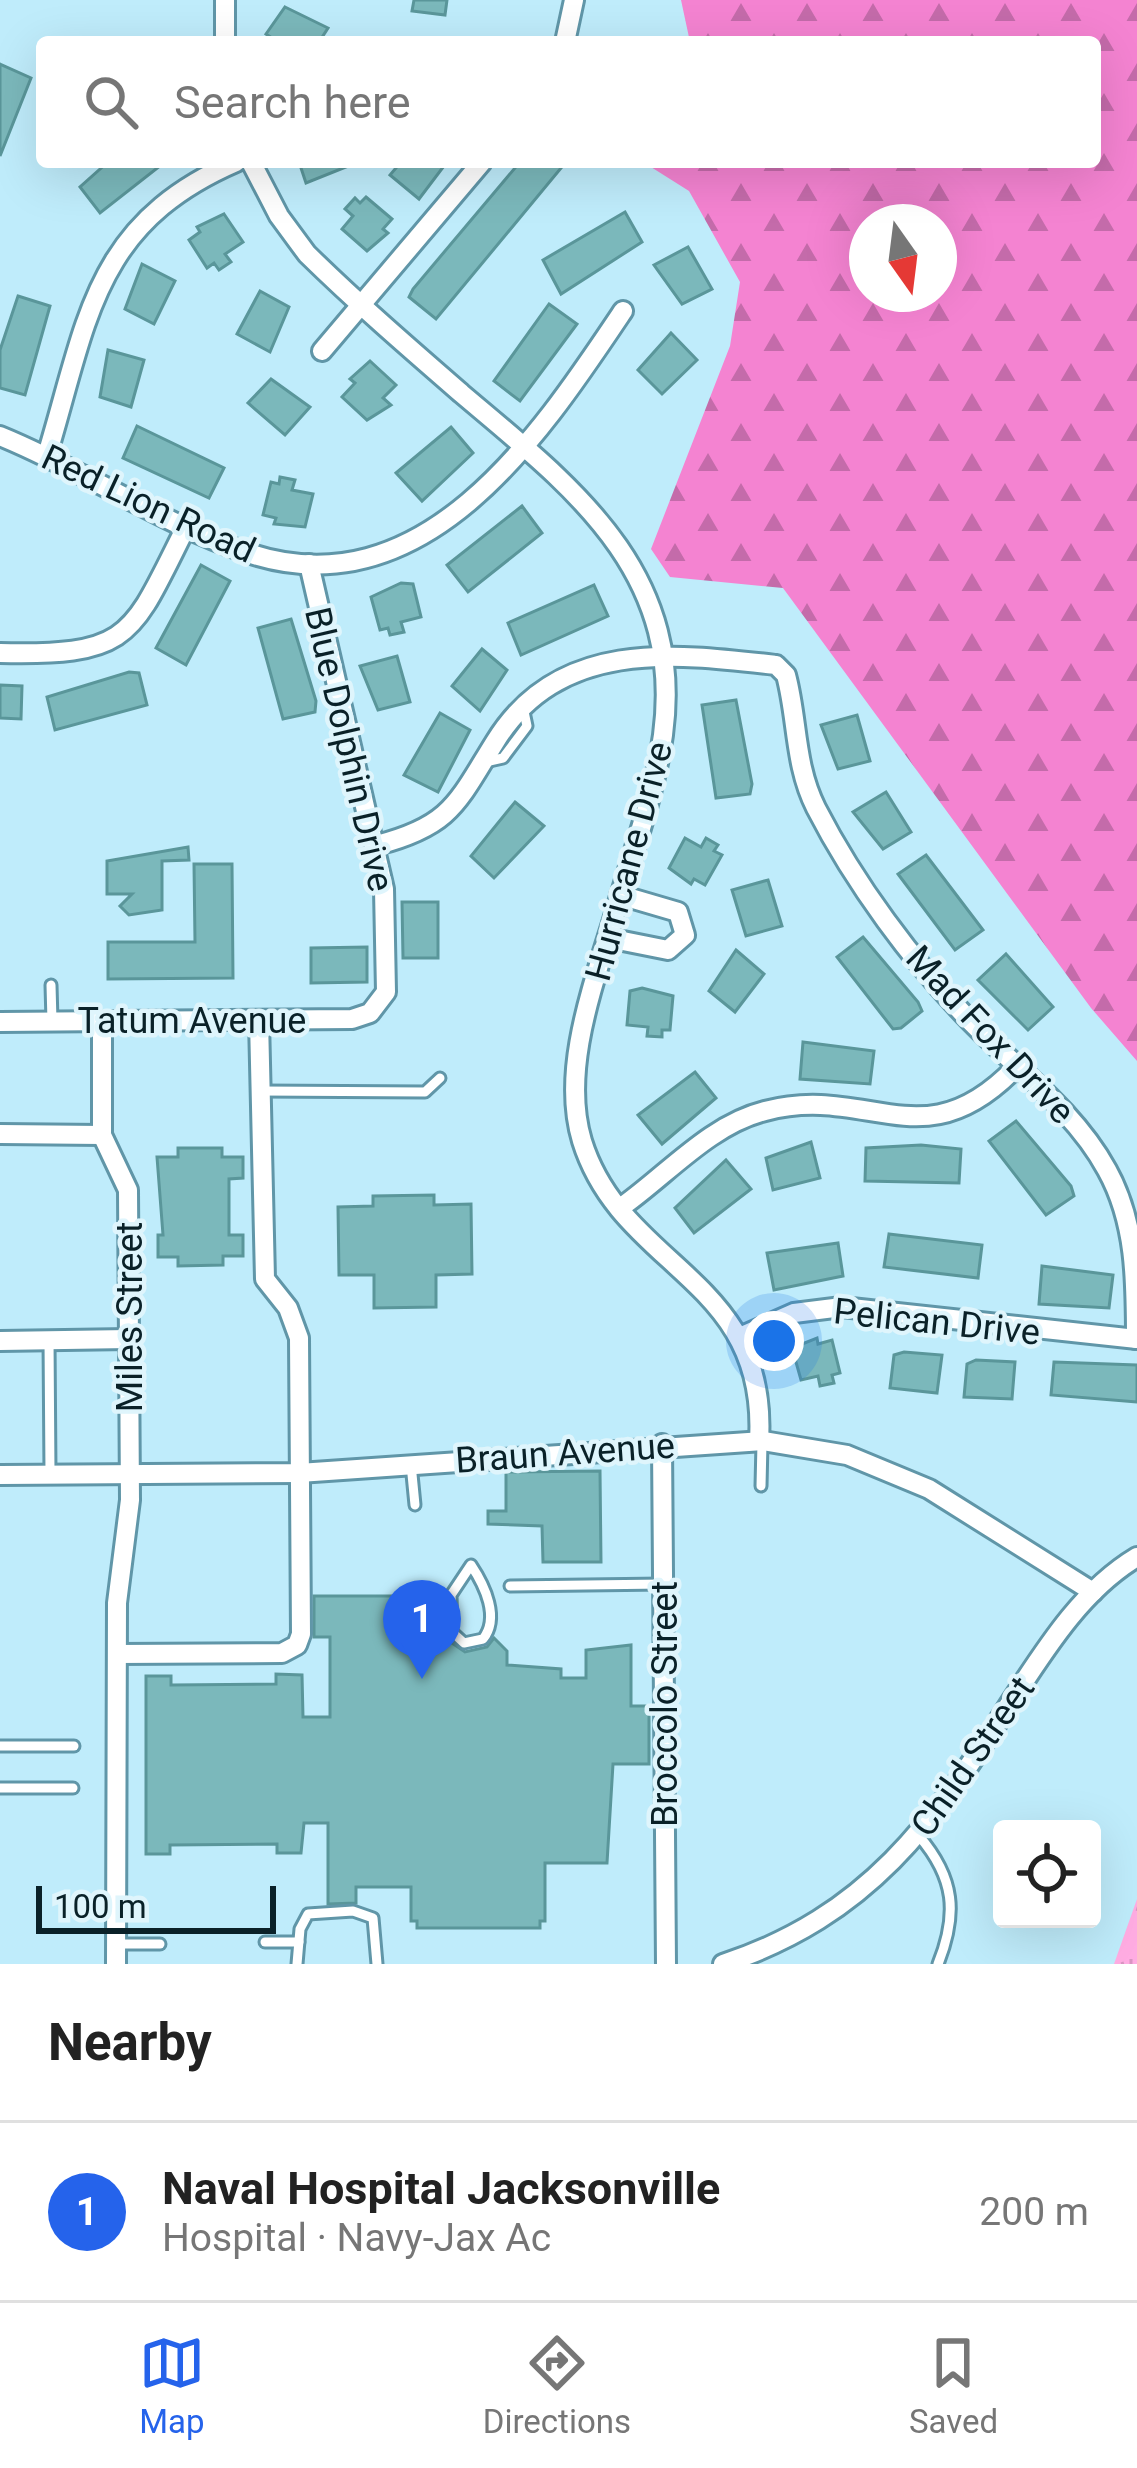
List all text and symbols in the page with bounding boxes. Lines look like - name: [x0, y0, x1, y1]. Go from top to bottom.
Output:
- search box: [36, 36, 1101, 168]
- icon: search: [78, 69, 144, 135]
- text: Search here: [174, 76, 411, 129]
- north arrow: [849, 204, 957, 312]
- street label: Red Lion Road: [35, 436, 262, 572]
- street label: Blue Dolphin Drive: [296, 603, 402, 895]
- street label: Hurricane Drive: [577, 737, 681, 985]
- street label: Mad Fox Drive: [897, 937, 1083, 1132]
- street label: Tatum Avenue: [78, 1000, 306, 1042]
- street label: Miles Street: [109, 1222, 151, 1412]
- street label: Pelican Drive: [832, 1290, 1042, 1354]
- your location: [744, 1311, 804, 1371]
- street label: Braun Avenue: [454, 1424, 676, 1482]
- pin: 1: [383, 1580, 461, 1679]
- street label: Broccolo Street: [644, 1581, 686, 1827]
- street label: Child Street: [903, 1669, 1043, 1844]
- map controls: [993, 1820, 1101, 1928]
- button: locate: [993, 1820, 1101, 1928]
- scale bar: [36, 1880, 276, 1933]
- text: 100 m: [54, 1887, 147, 1926]
- text: Nearby: [48, 2013, 212, 2072]
- text: Naval Hospital Jacksonville: [162, 2162, 720, 2215]
- text: 1: [76, 2189, 98, 2235]
- text: 200 m: [979, 2189, 1089, 2235]
- text: Hospital · Navy-Jax Ac: [162, 2215, 551, 2261]
- tab: Map: [139, 2330, 205, 2441]
- tab: Directions: [483, 2330, 631, 2441]
- tab: Saved: [909, 2330, 998, 2441]

